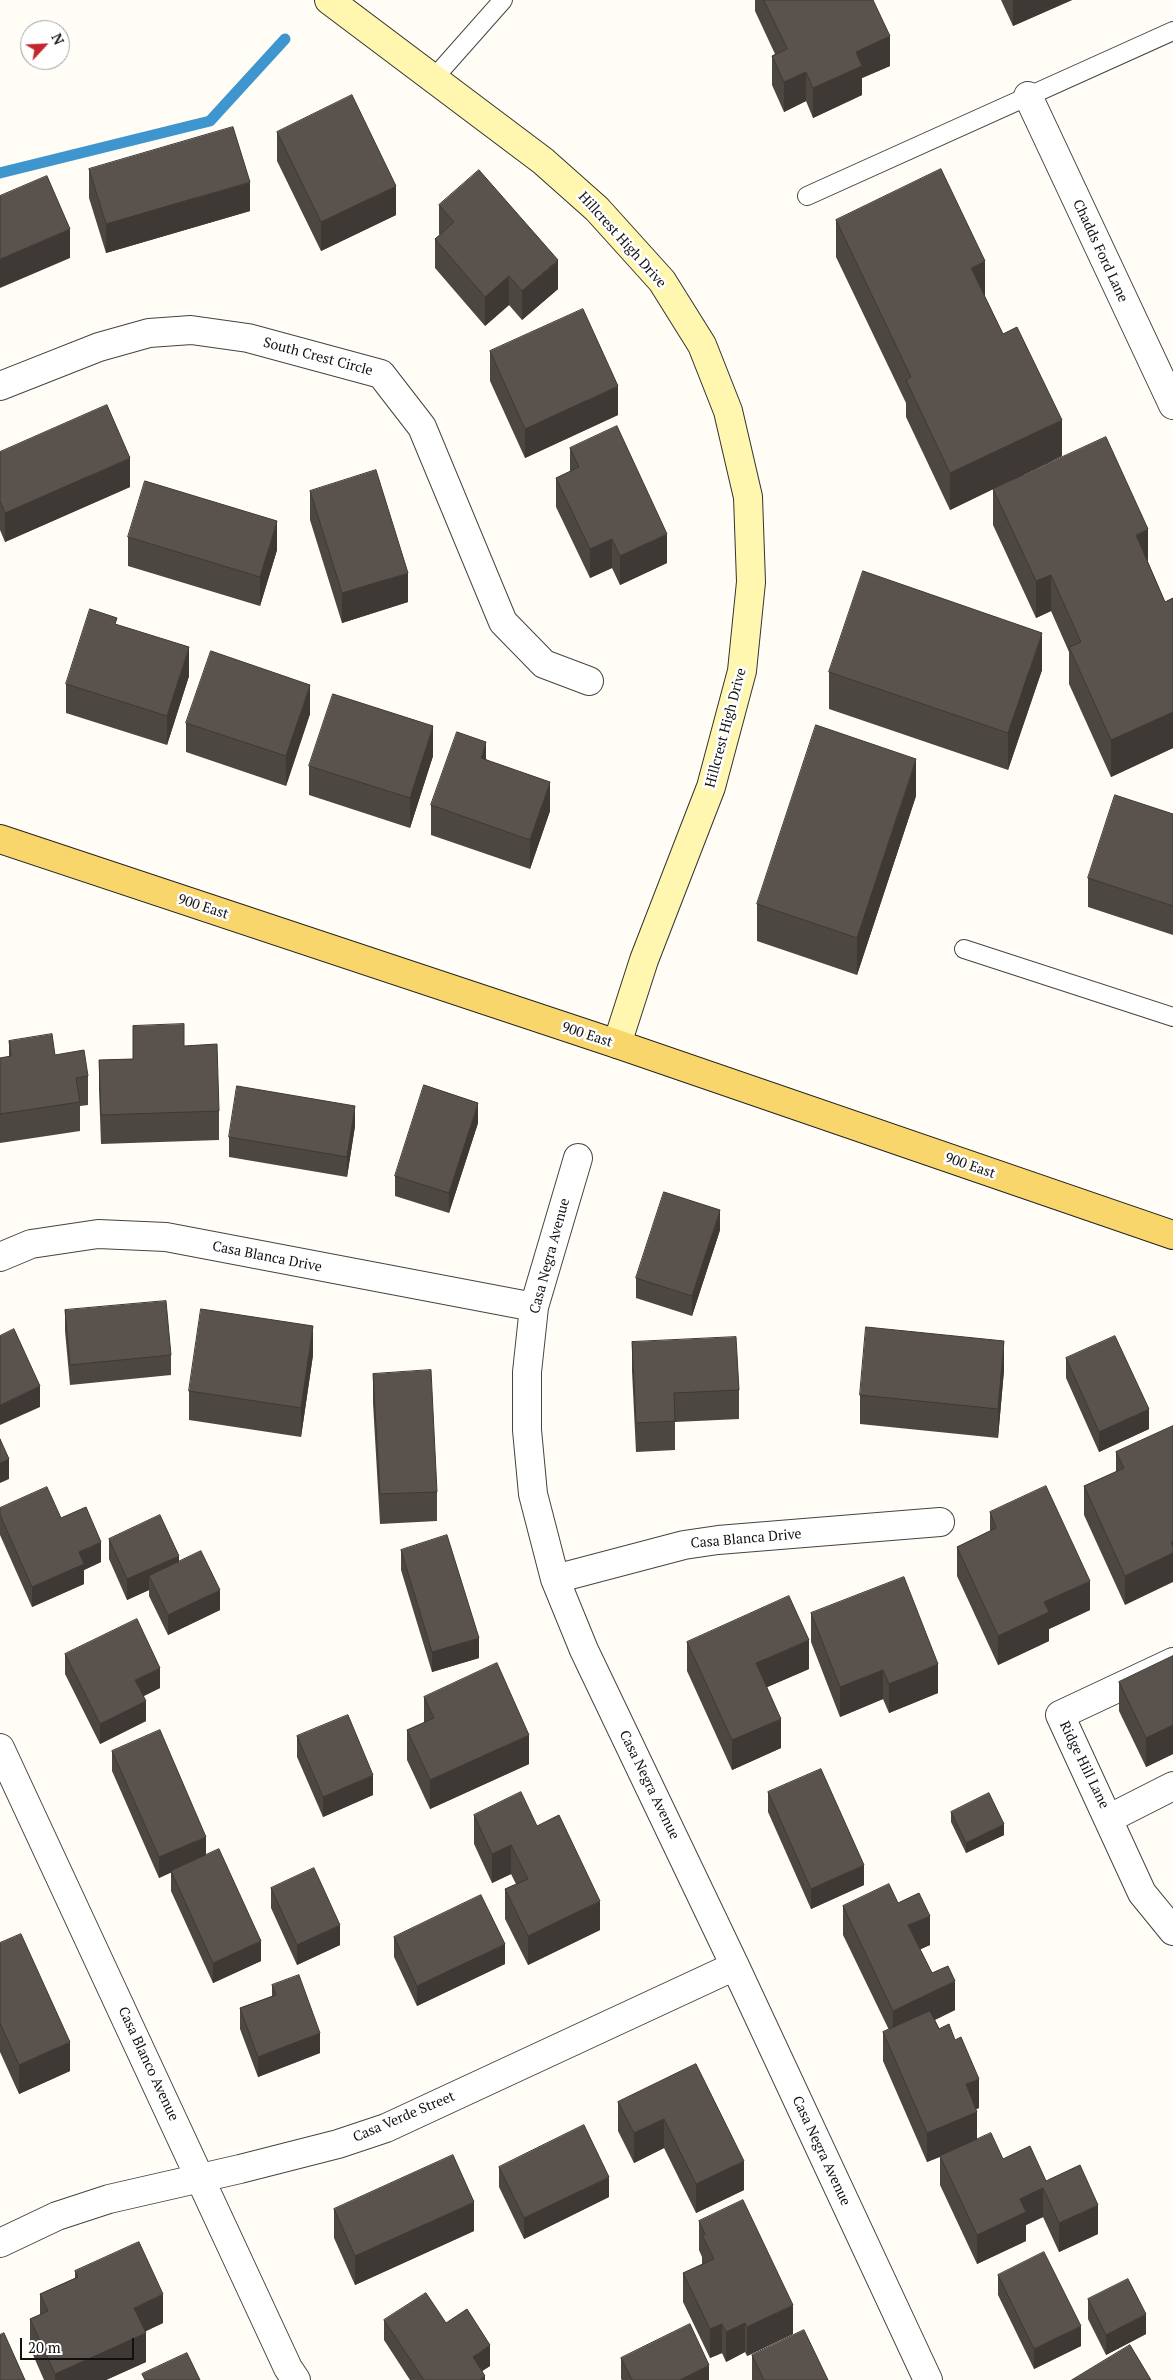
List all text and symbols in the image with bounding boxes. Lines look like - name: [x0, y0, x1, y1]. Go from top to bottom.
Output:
- north arrow: [20, 20, 70, 70]
- text: N: [47, 30, 69, 48]
- street label: Hillcrest High Drive: [575, 189, 669, 291]
- street label: Chadds Ford Lane: [1069, 197, 1131, 305]
- street label: South Crest Circle: [261, 334, 375, 380]
- street label: Hillcrest High Drive: [702, 666, 750, 790]
- street label: 900 East: [176, 891, 230, 923]
- street label: 900 East: [560, 1019, 614, 1051]
- street label: 900 East: [943, 1150, 997, 1182]
- street label: Casa Negra Avenue: [526, 1196, 574, 1316]
- street label: Casa Blanca Drive: [211, 1238, 323, 1276]
- street label: Casa Blanca Drive: [690, 1526, 802, 1552]
- street label: Ridge Hill Lane: [1056, 1719, 1112, 1811]
- street label: Casa Negra Avenue: [615, 1728, 683, 1842]
- street label: Casa Blanco Avenue: [114, 2004, 182, 2124]
- street label: Casa Verde Street: [351, 2088, 457, 2146]
- street label: Casa Negra Avenue: [788, 2094, 854, 2208]
- scale bar: [22, 2328, 136, 2360]
- text: 20 m: [28, 2337, 61, 2357]

